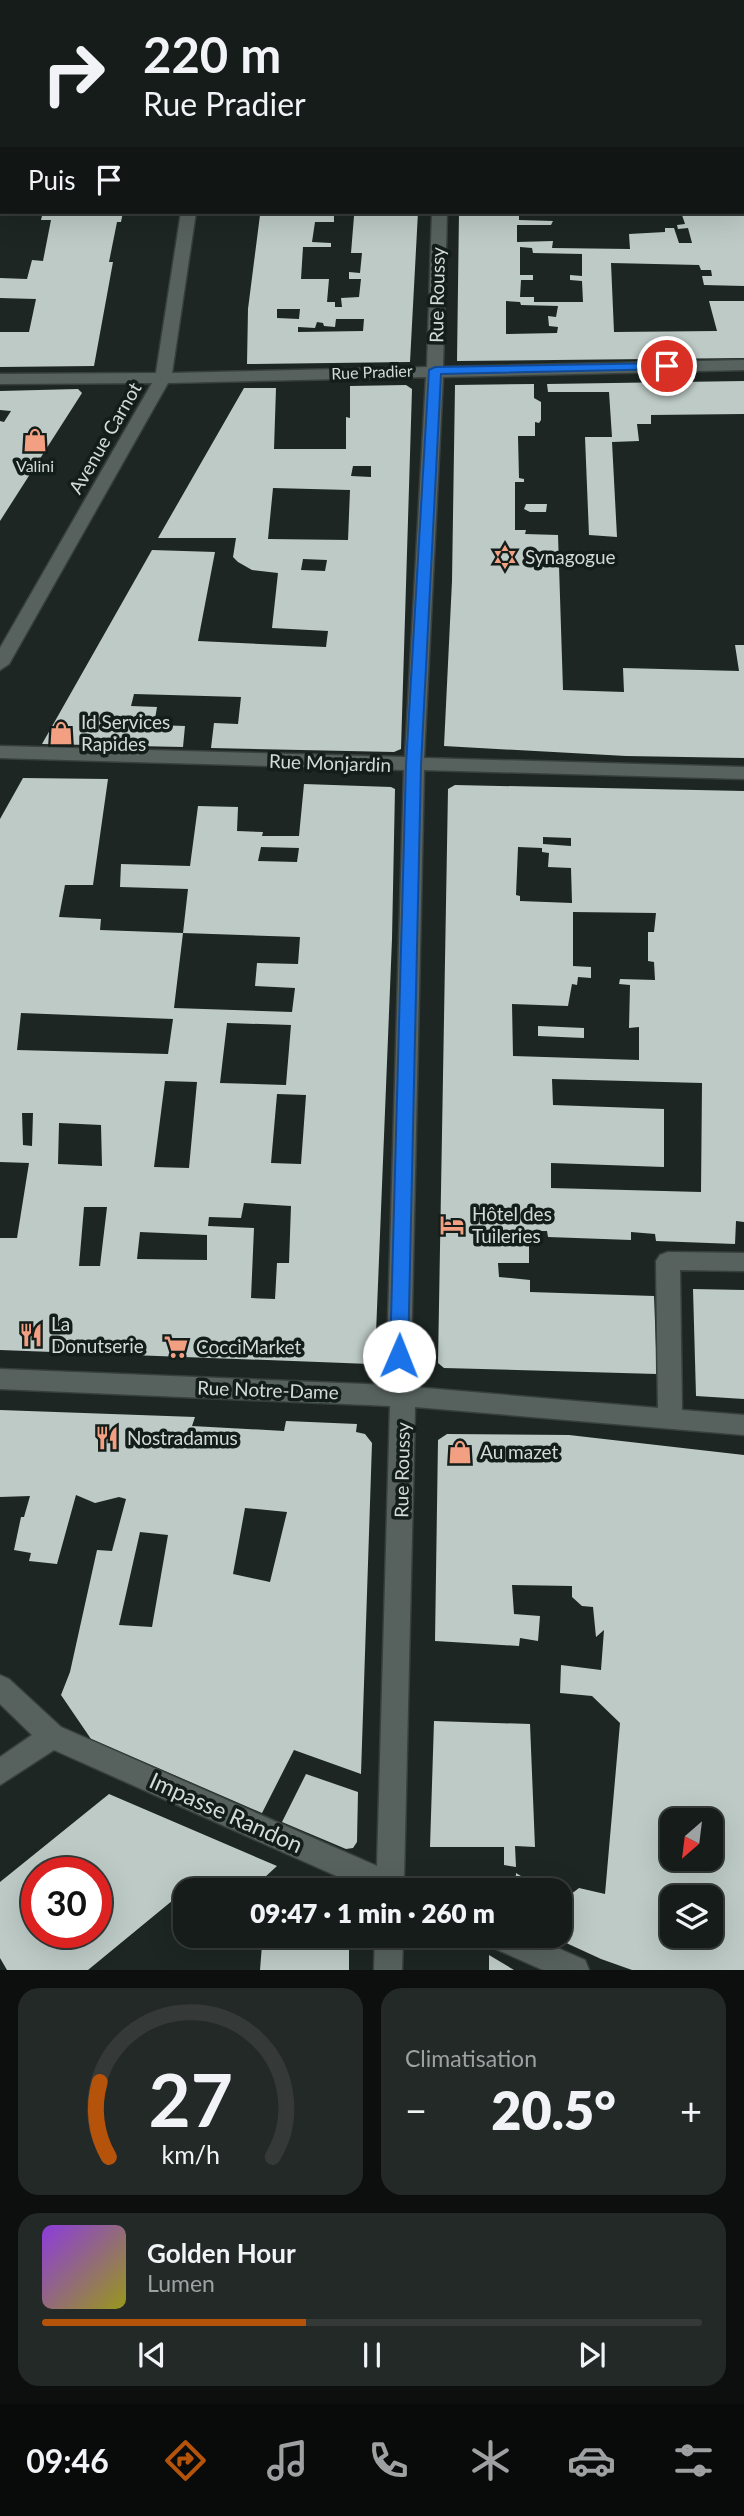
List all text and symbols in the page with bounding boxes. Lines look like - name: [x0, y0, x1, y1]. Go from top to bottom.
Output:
- text: 220 m: [143, 25, 281, 83]
- icon: right: [28, 28, 119, 119]
- text: Rue Pradier: [143, 84, 306, 123]
- icon: arrive: [90, 161, 128, 199]
- text: Puis: [28, 164, 76, 196]
- street label: Rue Roussy: [424, 247, 449, 343]
- pin: [637, 336, 697, 396]
- icon: arrive: [648, 347, 686, 385]
- street label: Rue Pradier: [331, 361, 413, 382]
- street label: Avenue Carnot: [63, 378, 146, 498]
- shop icon: Valini: [21, 426, 49, 454]
- place label: Valini: [16, 456, 54, 475]
- synagogue icon: Synagogue: [491, 543, 519, 571]
- place label: Synagogue: [525, 545, 616, 568]
- place label: Id Services Rapides: [81, 710, 170, 755]
- shop icon: Id Services Rapides: [47, 719, 75, 747]
- street label: Rue Monjardin: [269, 749, 391, 776]
- place label: Hôtel des Tuileries: [472, 1202, 552, 1247]
- hotel icon: Hôtel des Tuileries: [438, 1211, 466, 1239]
- place label: La Donutserie: [51, 1312, 144, 1357]
- position arrow: [362, 1319, 436, 1393]
- restaurant icon: La Donutserie: [17, 1321, 45, 1349]
- supermarket icon: CocciMarket: [162, 1333, 190, 1361]
- place label: CocciMarket: [196, 1335, 301, 1358]
- street label: Rue Notre-Dame: [197, 1376, 339, 1403]
- street label: Rue Roussy: [389, 1422, 414, 1518]
- restaurant icon: Nostradamus: [93, 1424, 121, 1452]
- place label: Nostradamus: [127, 1426, 238, 1449]
- shop icon: Au mazet: [446, 1438, 474, 1466]
- place label: Au mazet: [480, 1440, 559, 1463]
- street label: Impasse Randon: [145, 1766, 307, 1858]
- north arrow: [660, 1808, 723, 1871]
- map controls: [660, 1808, 723, 1948]
- speed limit sign: 30: [21, 1857, 112, 1948]
- button: layers: [660, 1885, 723, 1948]
- text: 09:47 · 1 min · 260 m: [250, 1897, 495, 1929]
- text: Climatisation: [405, 2044, 537, 2072]
- text: 27: [148, 2056, 233, 2144]
- text: 20.5°: [491, 2079, 616, 2141]
- text: −: [405, 2087, 427, 2133]
- text: +: [680, 2087, 702, 2133]
- text: km/h: [161, 2139, 220, 2169]
- text: Golden Hour: [147, 2237, 296, 2269]
- text: Lumen: [147, 2269, 215, 2297]
- icon: previous: [133, 2336, 171, 2374]
- icon: pause: [353, 2336, 391, 2374]
- icon: next: [573, 2336, 611, 2374]
- icon: directions: [161, 2436, 210, 2485]
- icon: music: [263, 2436, 312, 2485]
- icon: phone: [364, 2436, 413, 2485]
- icon: climate: [466, 2436, 515, 2485]
- icon: car: [567, 2436, 616, 2485]
- icon: filters: [669, 2436, 718, 2485]
- text: 09:46: [26, 2441, 109, 2480]

